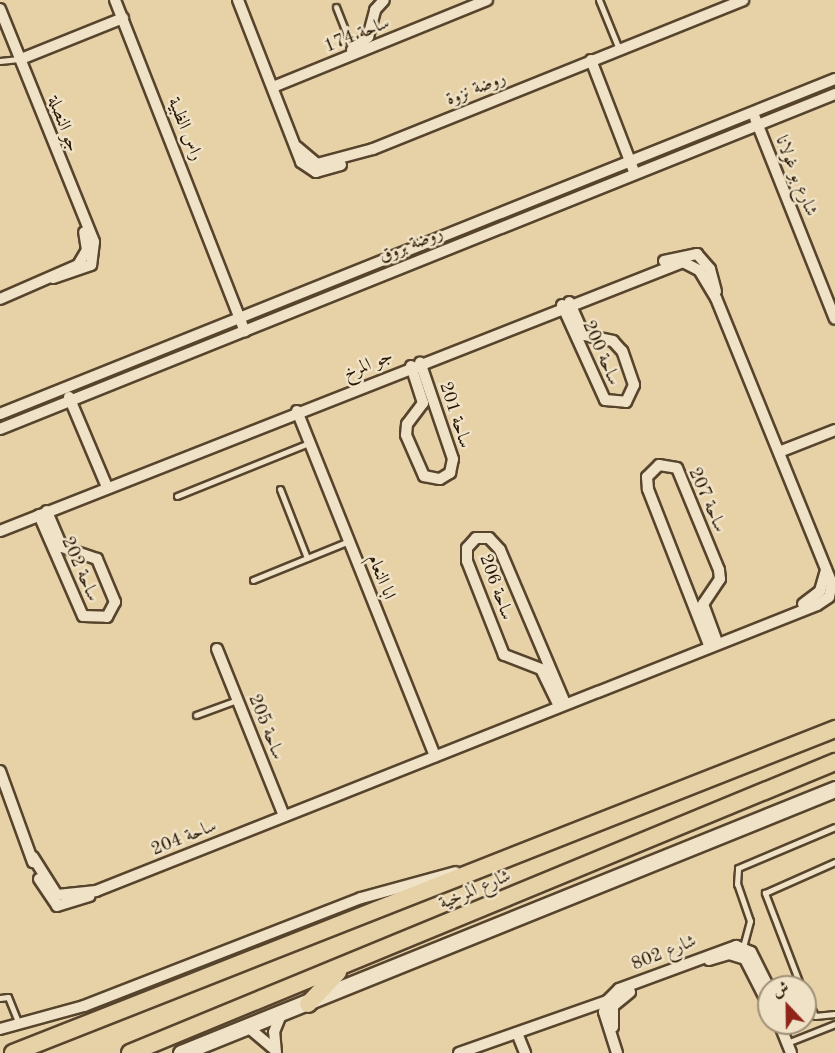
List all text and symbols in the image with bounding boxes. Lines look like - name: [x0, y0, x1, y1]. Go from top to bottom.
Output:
- street label: ساحة 174: [321, 12, 393, 58]
- street label: روضة نزوة: [443, 67, 509, 111]
- street label: جو النصلة: [43, 93, 83, 155]
- street label: راس الظبية: [163, 94, 207, 164]
- street label: شارع بو غولانا: [770, 133, 822, 219]
- street label: روضة بروق: [376, 222, 446, 268]
- street label: ساحة 200: [577, 317, 625, 389]
- street label: جو المرخ: [340, 345, 396, 385]
- street label: ساحة 201: [434, 379, 476, 451]
- street label: ساحة 207: [683, 464, 731, 536]
- street label: ساحة 202: [56, 533, 104, 605]
- street label: ابا النعام: [362, 551, 400, 603]
- street label: ساحة 206: [474, 551, 518, 623]
- street label: ساحة 205: [243, 691, 289, 763]
- street label: ساحة 204: [148, 815, 220, 861]
- street label: شارع المرخية: [436, 865, 514, 915]
- street label: شارع 802: [629, 930, 699, 976]
- north arrow: [757, 975, 817, 1035]
- text: ش: [771, 980, 791, 1001]

